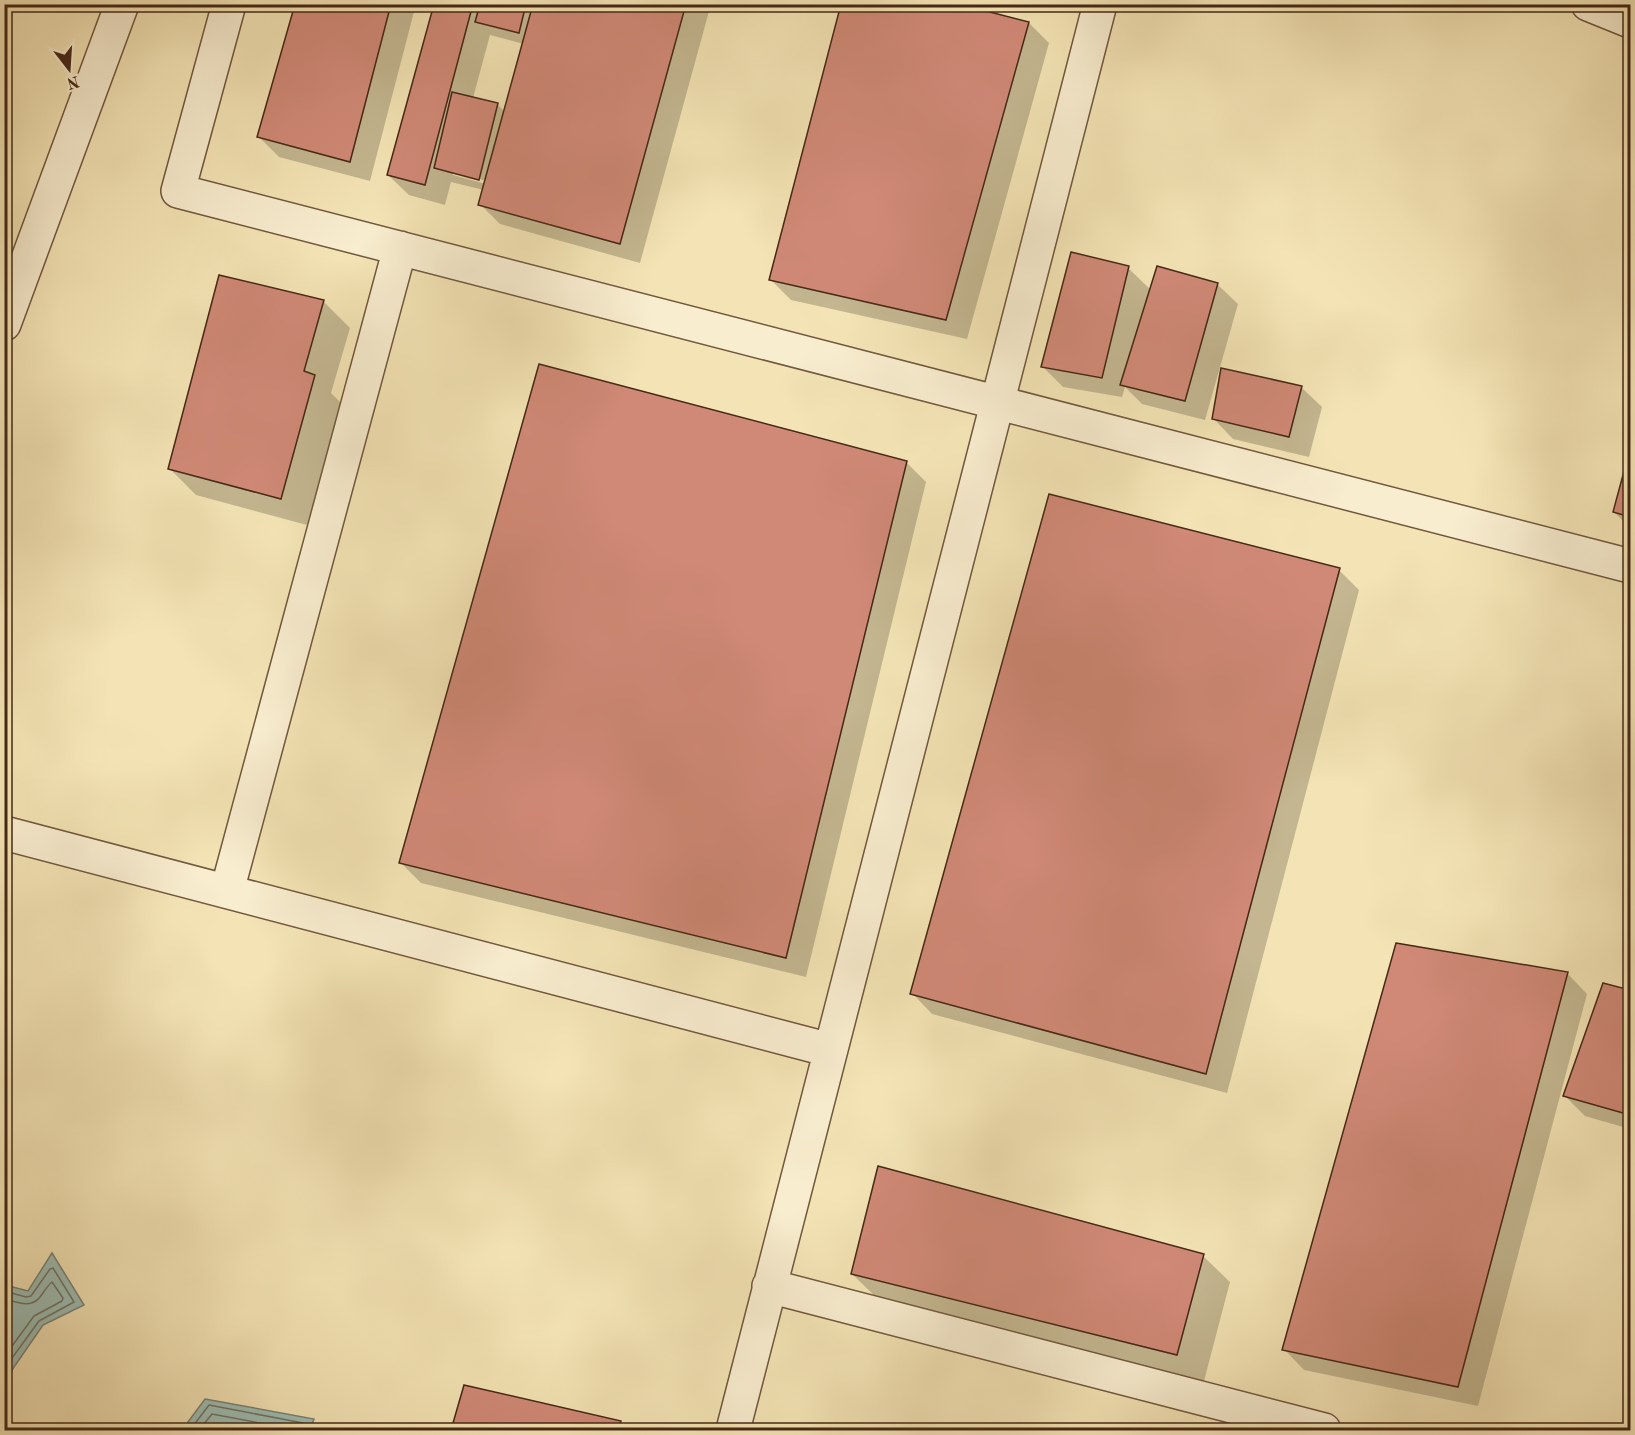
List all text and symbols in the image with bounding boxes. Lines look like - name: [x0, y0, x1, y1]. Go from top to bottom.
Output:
- north arrow: [39, 39, 99, 99]
- text: N: [64, 72, 81, 91]

